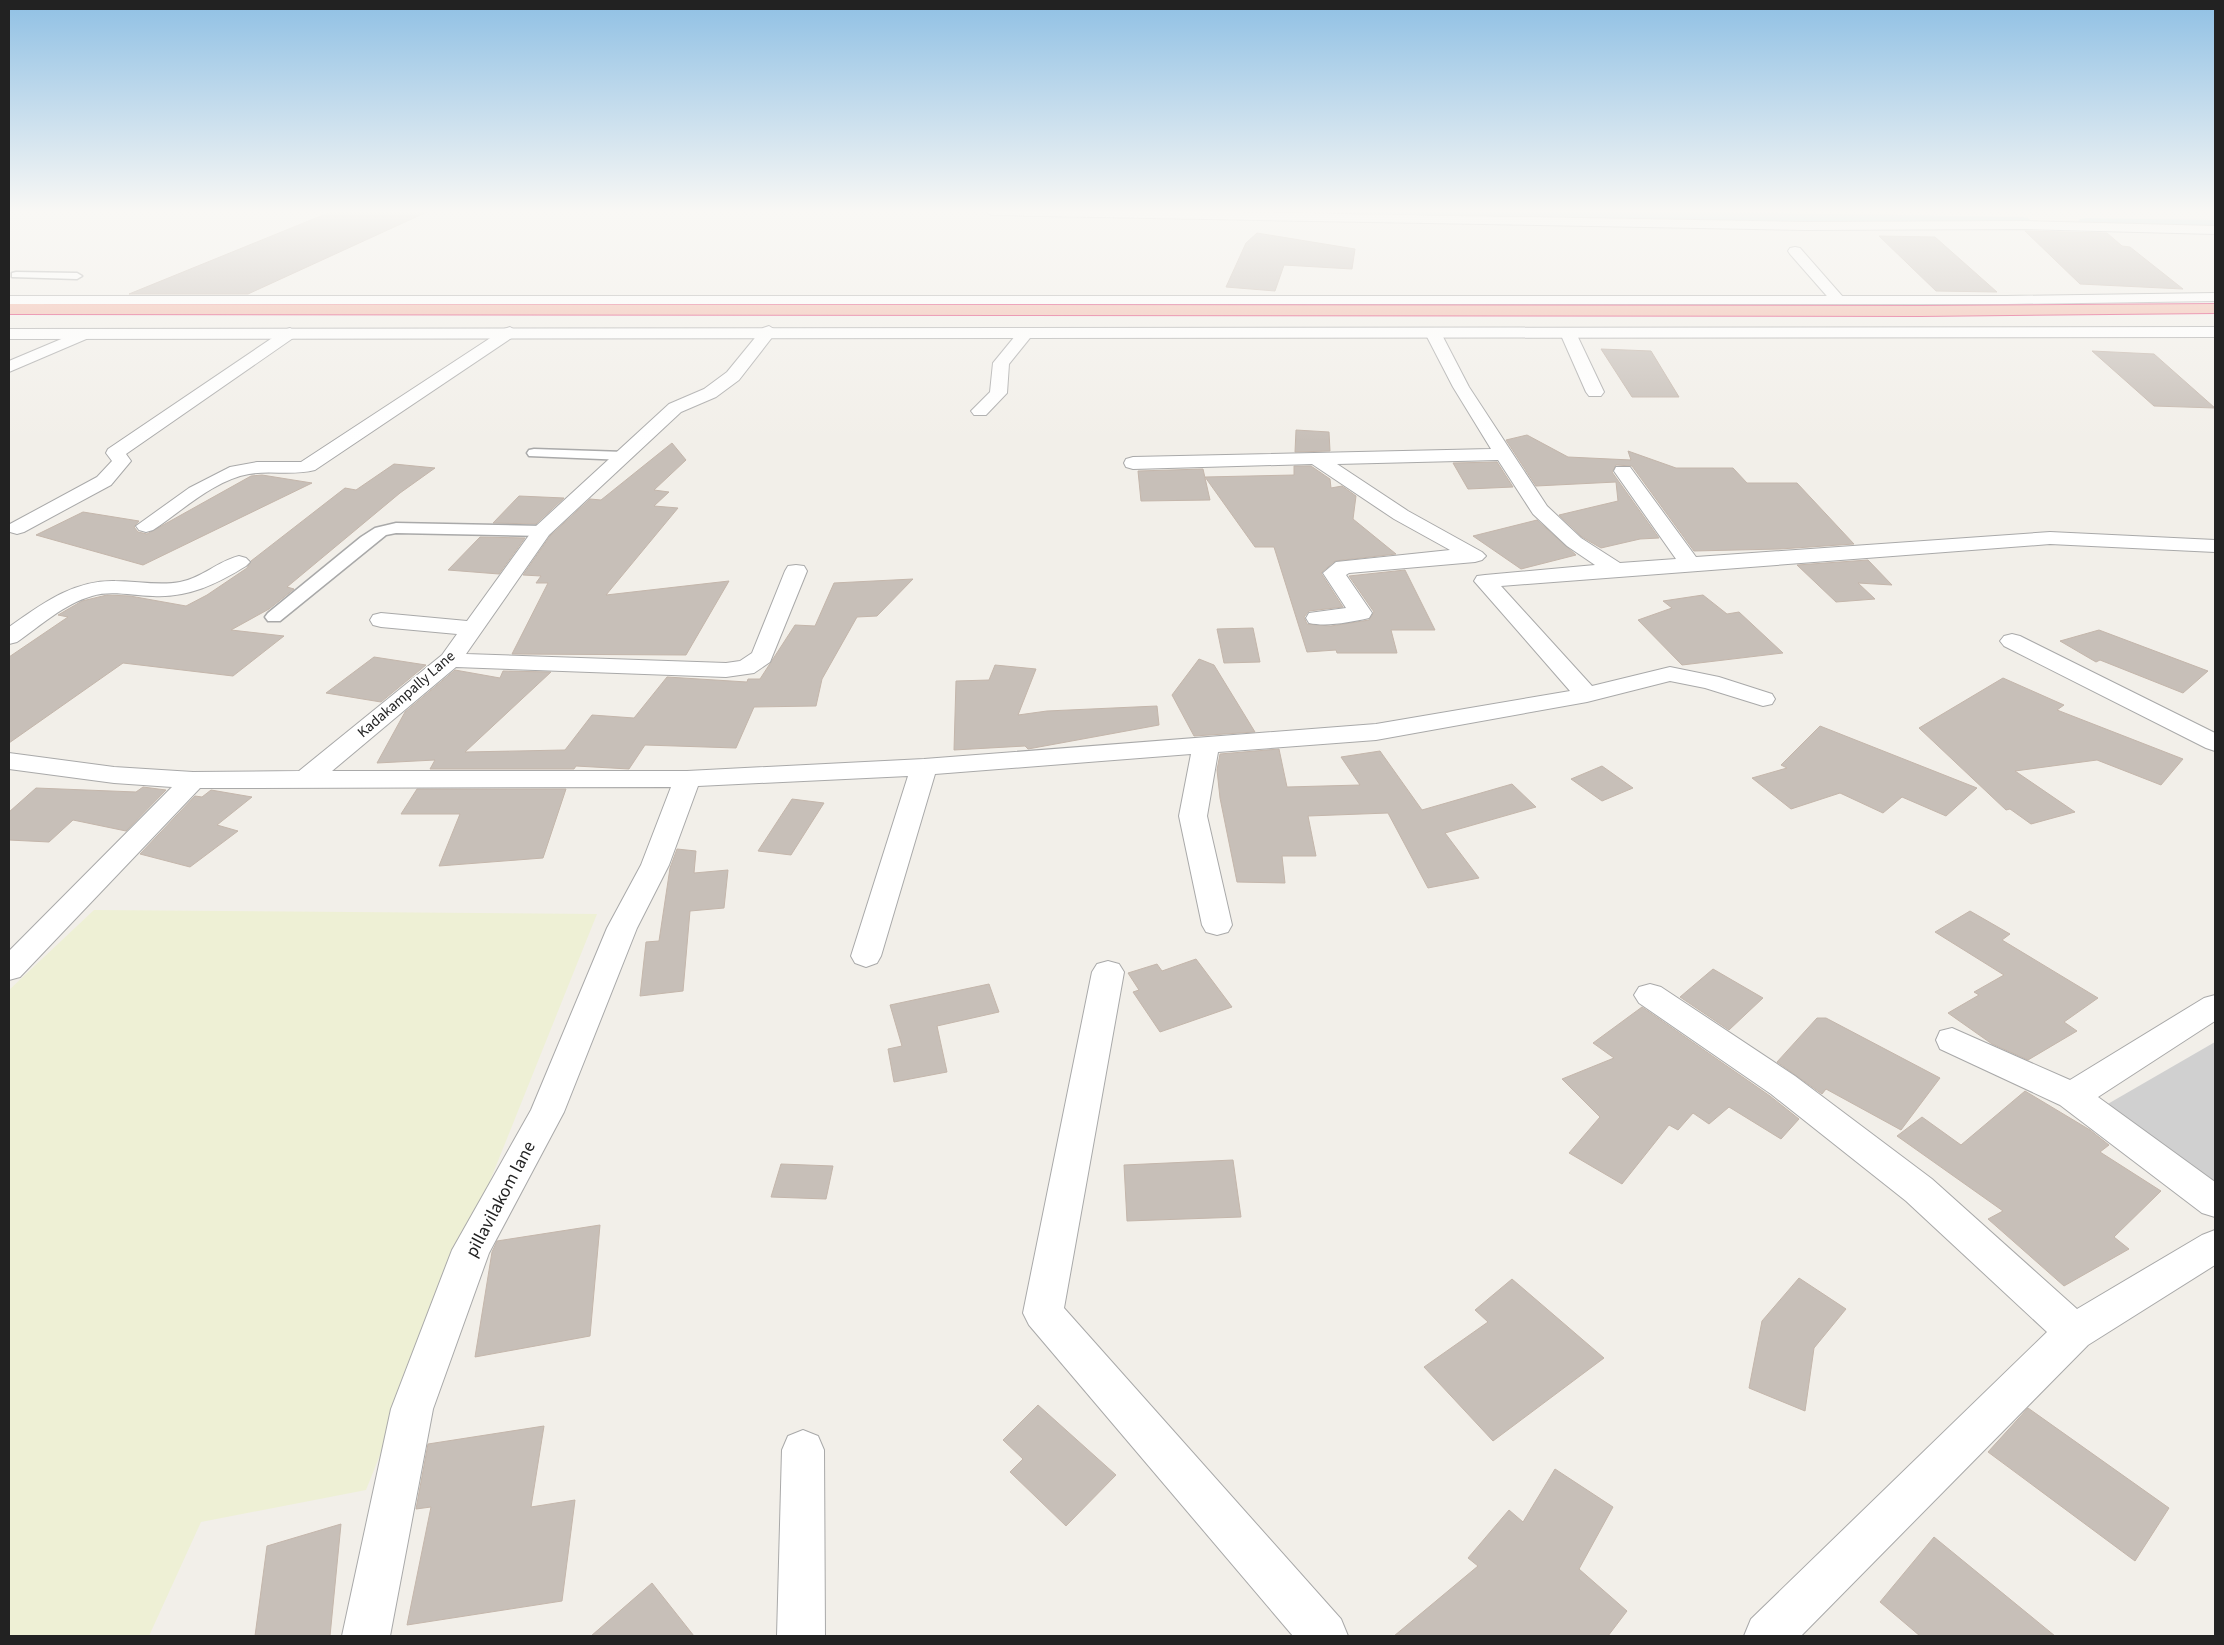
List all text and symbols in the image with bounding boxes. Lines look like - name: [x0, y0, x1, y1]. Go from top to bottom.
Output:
- street label: Kadakampally Lane: [353, 646, 460, 743]
- street label: pillavilakom lane: [459, 1137, 542, 1262]

